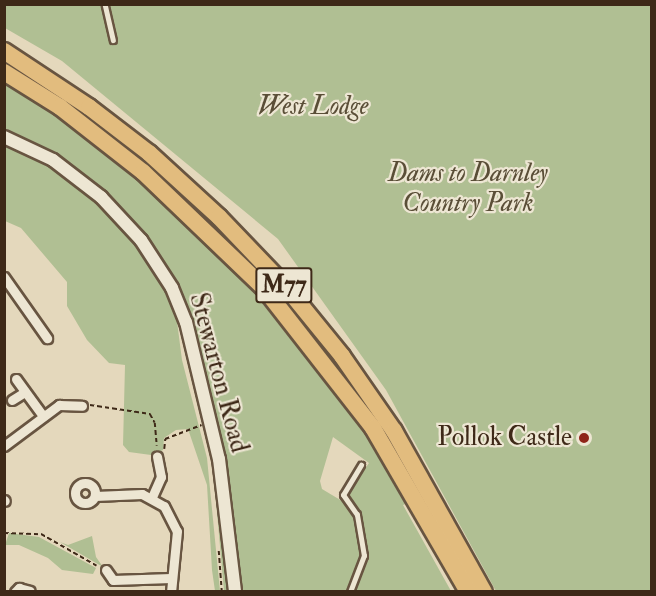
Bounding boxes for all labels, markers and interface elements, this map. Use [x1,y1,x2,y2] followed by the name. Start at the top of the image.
[258,91,368,123] park label: West Lodge
[388,158,548,219] park label: Dams to Darnley Country Park
[254,264,314,306] road number: M77
[182,290,254,456] street label: Stewarton Road
[437,422,572,454] place label: Pollok Castle
[577,431,591,445] marker: Pollok Castle

